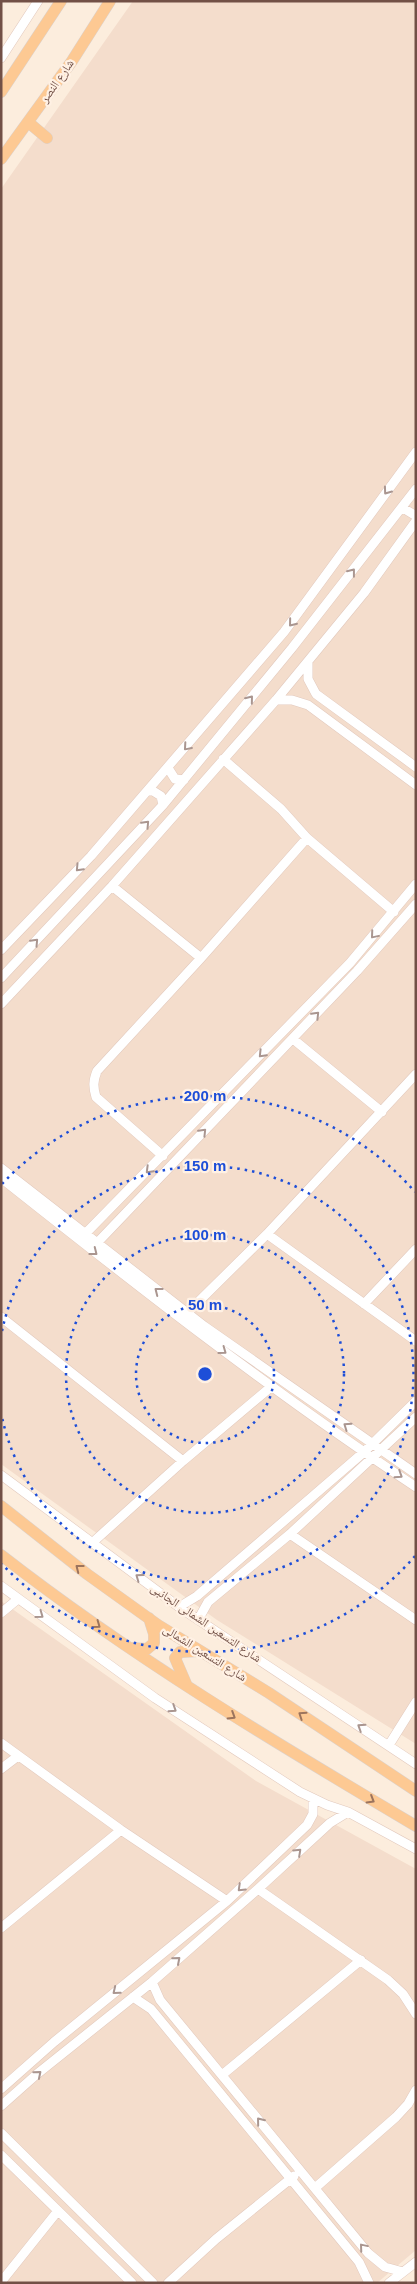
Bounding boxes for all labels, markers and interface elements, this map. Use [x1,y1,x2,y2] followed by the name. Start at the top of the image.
[37,57,78,107] street label: شارع النصر
[384,485,393,495] one-way arrow
[346,569,355,578] one-way arrow
[289,617,297,626] one-way arrow
[245,696,254,705] one-way arrow
[183,741,192,750] one-way arrow
[140,820,149,829] one-way arrow
[76,863,85,872] one-way arrow
[370,930,379,939] one-way arrow
[29,939,38,948] one-way arrow
[310,1012,319,1021] one-way arrow
[259,1048,268,1057] one-way arrow
[184,1087,226,1104] text: 200 m
[197,1129,206,1138] one-way arrow
[184,1157,226,1174] text: 150 m
[146,1164,155,1173] one-way arrow
[184,1226,226,1243] text: 100 m
[89,1246,98,1255] one-way arrow
[155,1288,164,1296] one-way arrow
[188,1296,222,1313] text: 50 m
[217,1345,227,1354] one-way arrow
[196,1365,214,1383] centre of rings
[343,1423,353,1432] one-way arrow
[393,1469,402,1478] one-way arrow
[76,1564,85,1573] one-way arrow
[136,1575,145,1583] one-way arrow
[148,1581,264,1665] street label: شارع التسعين الشمالى الجانبى
[35,1609,44,1618] one-way arrow
[91,1620,100,1628] one-way arrow
[161,1622,249,1684] street label: شارع التسعين الشمالى
[167,1703,177,1712] one-way arrow
[226,1710,236,1719] one-way arrow
[298,1712,307,1722] one-way arrow
[358,1723,367,1733] one-way arrow
[366,1793,375,1803] one-way arrow
[293,1849,302,1858] one-way arrow
[238,1882,247,1891] one-way arrow
[171,1957,180,1966] one-way arrow
[113,1986,122,1994] one-way arrow
[32,2070,41,2079] one-way arrow
[256,2118,265,2127] one-way arrow
[360,2243,369,2252] one-way arrow

